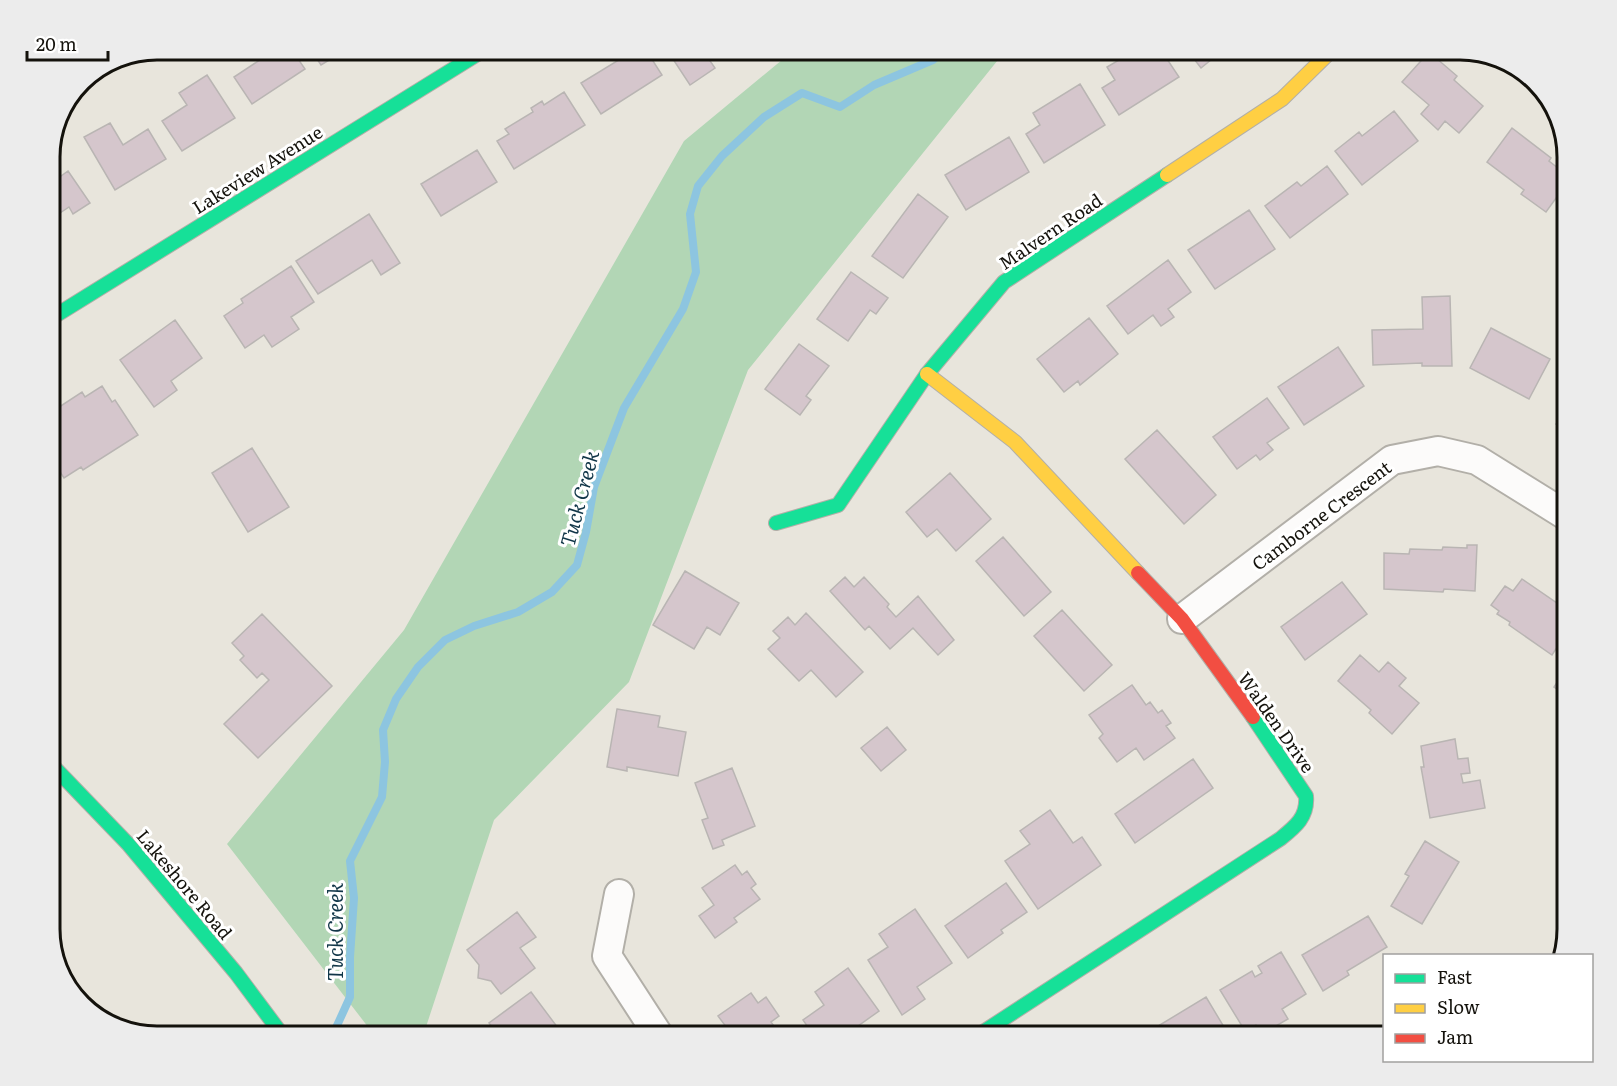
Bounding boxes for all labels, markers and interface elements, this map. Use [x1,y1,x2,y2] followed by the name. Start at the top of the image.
[27,24,108,62] scale bar
[36,30,77,57] text: 20 m
[187,118,327,220] street label: Lakeview Avenue
[993,186,1107,276] street label: Malvern Road
[551,447,605,549] water label: Tuck Creek
[1246,453,1397,576] street label: Camborne Crescent
[1232,666,1322,778] street label: Walden Drive
[131,823,239,945] street label: Lakeshore Road
[319,883,349,981] water label: Tuck Creek
[1383,954,1593,1062] legend
[1437,963,1473,990] text: Fast
[1437,993,1480,1020] text: Slow
[1437,1023,1473,1050] text: Jam

